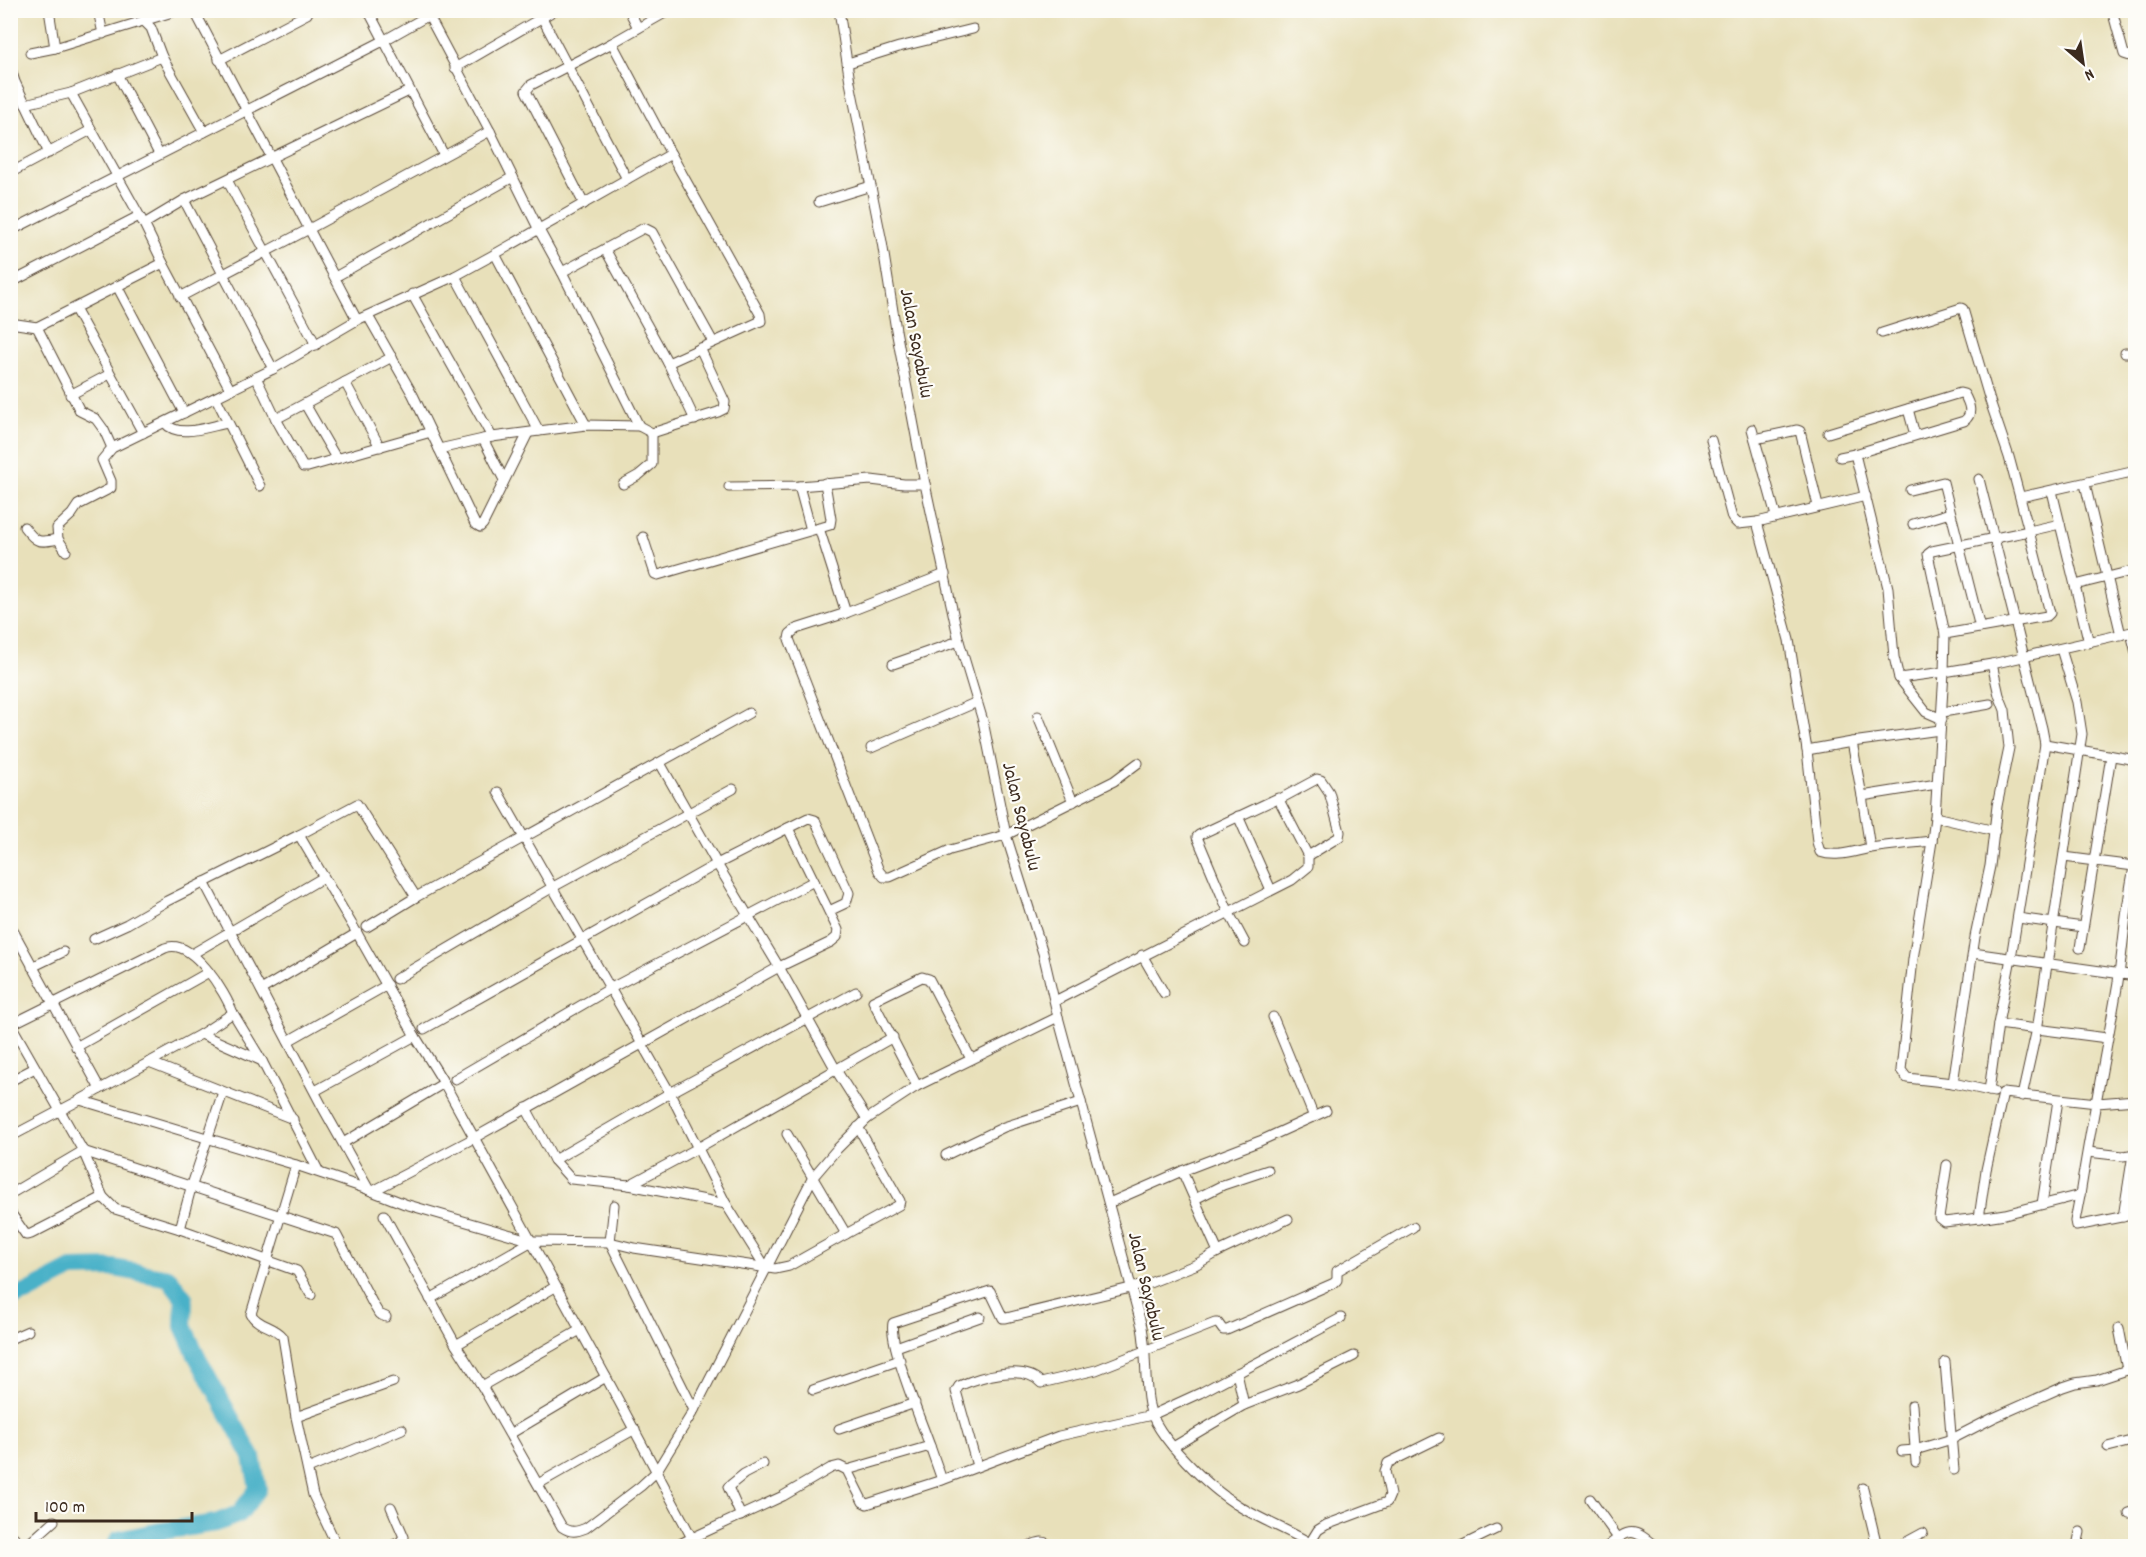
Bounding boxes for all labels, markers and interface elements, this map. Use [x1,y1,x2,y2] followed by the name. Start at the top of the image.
[2053,33,2113,93] north arrow
[2080,62,2098,86] text: N
[891,286,939,401] street label: Jalan Sayabulu
[993,760,1047,874] street label: Jalan Sayabulu
[1119,1229,1171,1344] street label: Jalan Sayabulu
[36,1485,192,1523] scale bar
[45,1496,85,1521] text: 100 m

